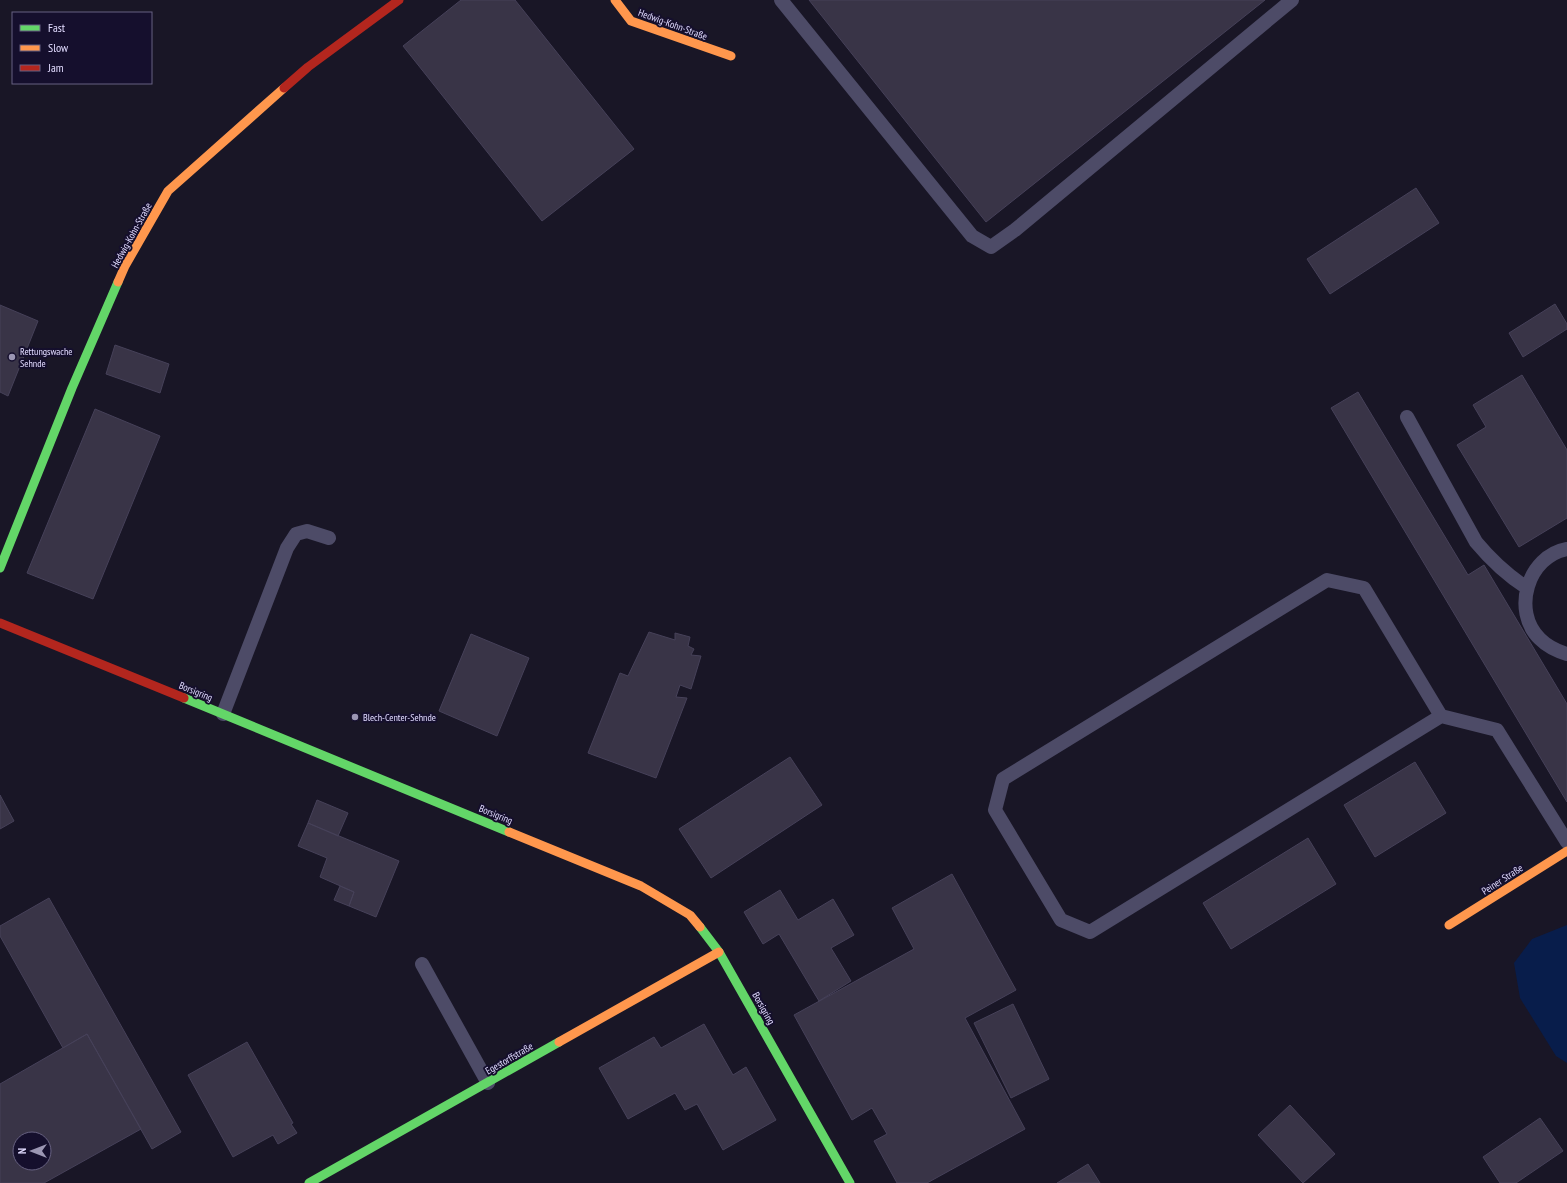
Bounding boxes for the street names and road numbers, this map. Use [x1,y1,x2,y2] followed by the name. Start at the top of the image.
[637,6,709,43] street label: Hedwig-Kohn-Straße
[108,200,155,270] street label: Hedwig-Kohn-Straße
[177,679,215,704] street label: Borsigring
[477,802,515,827] street label: Borsigring
[1479,861,1525,898] street label: Peiner Straße
[749,990,778,1027] street label: Borsigring
[483,1040,535,1077] street label: Egestorffstraße

